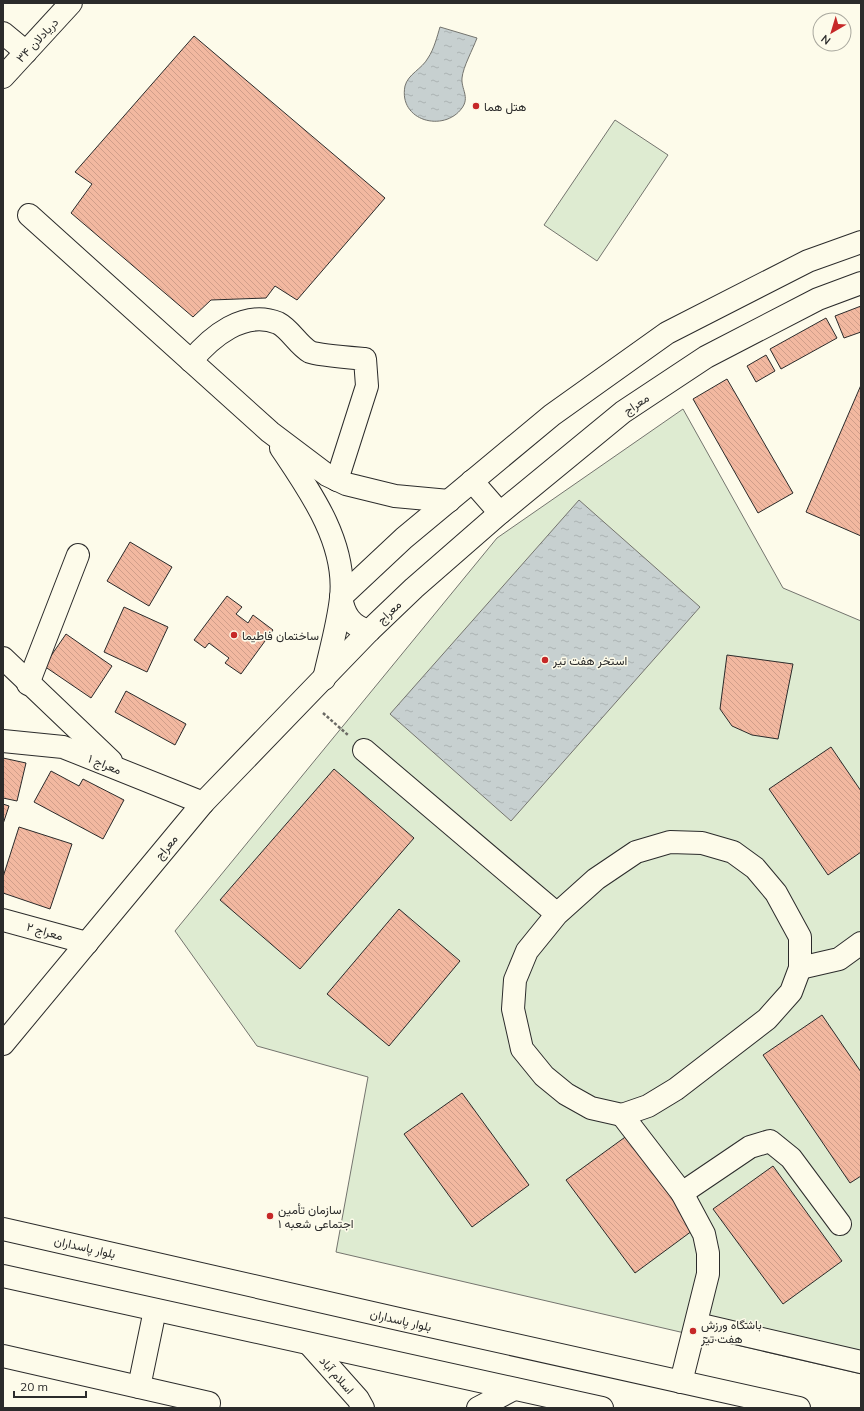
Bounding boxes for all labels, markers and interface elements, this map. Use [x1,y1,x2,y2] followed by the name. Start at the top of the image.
[812,12,852,52] north arrow
[13,14,62,66] street label: دریادلان ۳۴
[818,32,833,48] text: N
[484,99,526,115] place label: هتل هما
[471,101,481,111] marker: هتل هما
[620,390,653,420] street label: معراج
[374,597,406,629] street label: معراج
[242,628,319,643] place label: ساختمان فاطیما
[229,630,239,640] marker: ساختمان فاطیما
[552,653,627,669] place label: استخر هفت تیر
[540,655,550,665] marker: استخر هفت تیر
[85,751,124,779] street label: معراج ۱
[151,831,182,864] street label: معراج
[24,919,65,945] street label: معراج ۲
[278,1202,354,1232] place label: سازمان تأمین اجتماعی شعبه ۱
[265,1211,275,1221] marker: سازمان تأمین اجتماعی شعبه ۱
[53,1233,117,1262] street label: بلوار پاسداران
[369,1306,433,1335] street label: بلوار پاسداران
[700,1317,762,1347] place label: باشگاه ورزش هفت تیر
[688,1326,698,1336] marker: باشگاه ورزش هفت تیر
[316,1353,357,1398] street label: اسلام آباد
[14,1373,86,1399] scale bar
[20,1379,48,1394] text: 20 m

